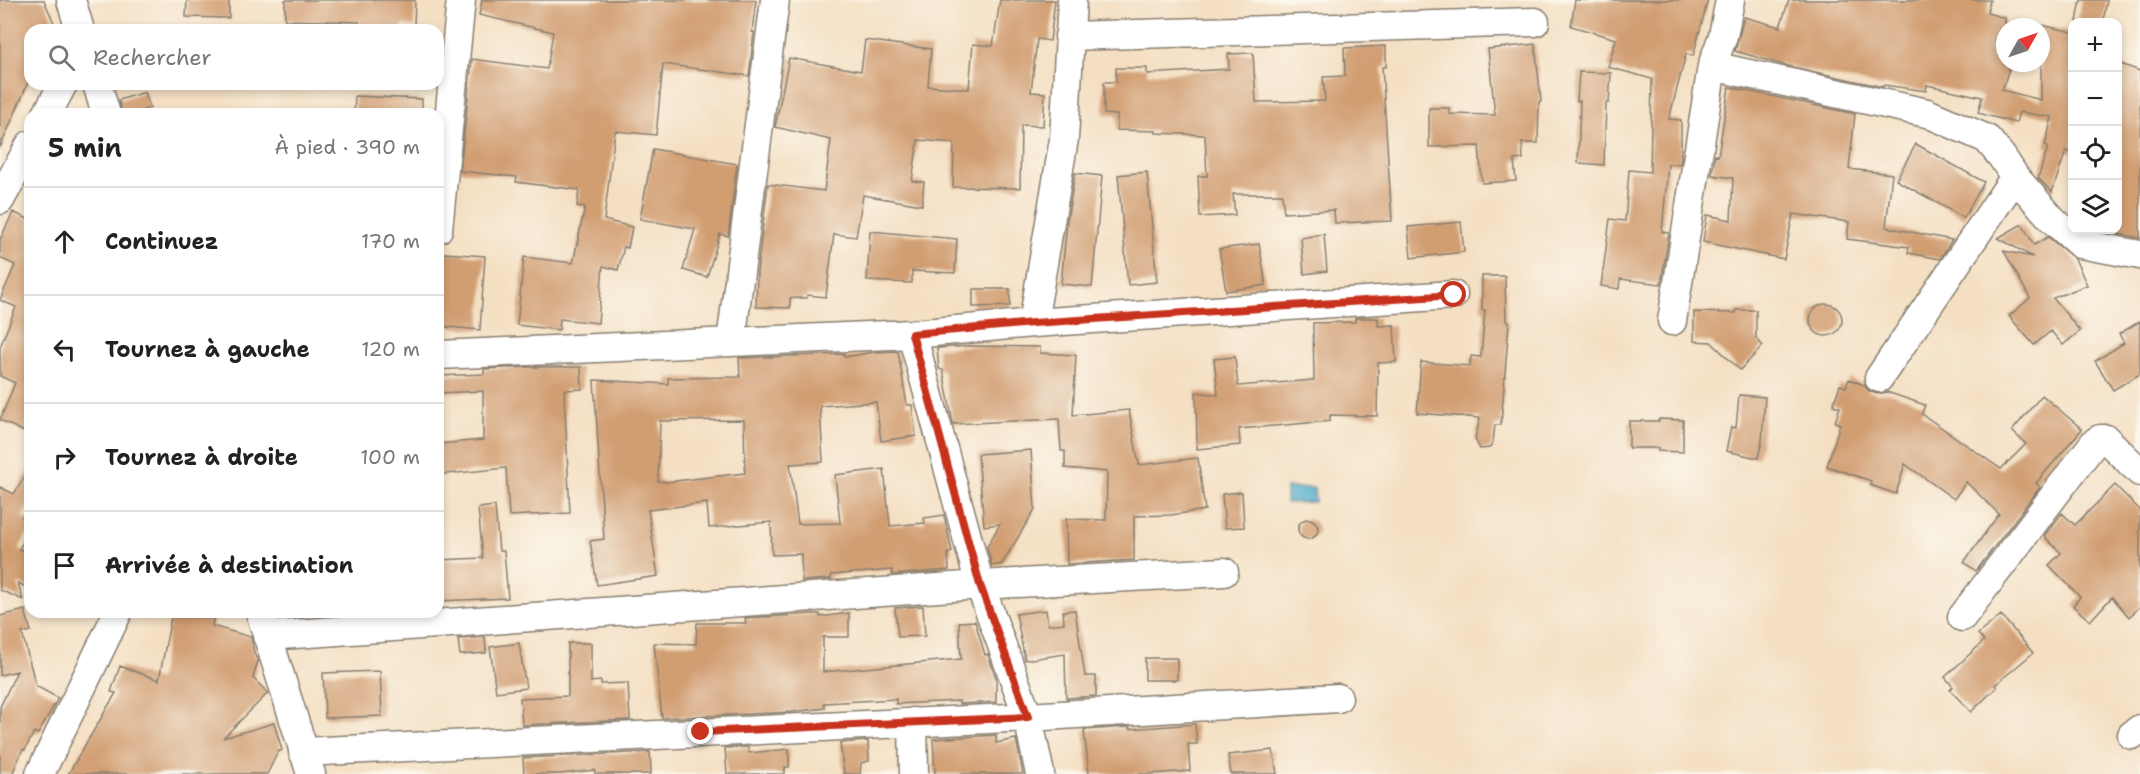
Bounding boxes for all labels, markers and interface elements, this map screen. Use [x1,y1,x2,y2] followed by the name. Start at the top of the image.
[1996,18,2050,72] north arrow
[2068,18,2122,234] map controls
[2068,18,2122,72] button: +
[24,24,444,90] search box
[45,41,78,74] icon: search
[93,43,212,72] text: Rechercher
[2068,72,2122,126] button: −
[2068,126,2122,180] button: locate
[48,130,122,165] text: 5 min
[275,134,420,160] text: À pied · 390 m
[2068,180,2122,234] button: layers
[48,225,81,258] icon: ahead
[105,227,218,256] text: Continuez
[361,228,420,254] text: 170 m
[1440,281,1466,307] route start
[48,333,81,366] icon: left
[105,335,310,364] text: Tournez à gauche
[361,336,420,362] text: 120 m
[48,441,81,474] icon: right
[105,443,298,472] text: Tournez à droite
[360,444,420,470] text: 100 m
[48,549,81,582] icon: arrive
[105,551,353,580] text: Arrivée à destination
[687,718,713,744] route end

